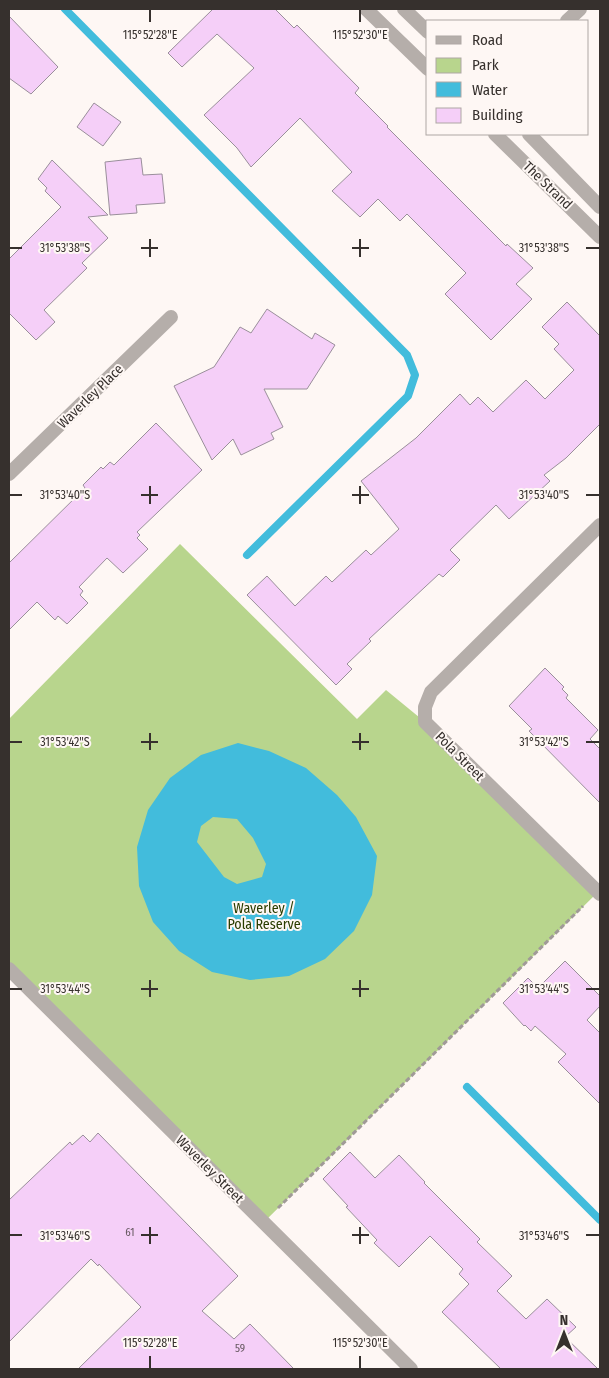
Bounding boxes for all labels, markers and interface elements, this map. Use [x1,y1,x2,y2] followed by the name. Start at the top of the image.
[426,20,589,135] legend
[123,28,178,42] text: 115°52'28"E
[332,28,388,42] text: 115°52'30"E
[472,31,503,49] text: Road
[472,56,499,74] text: Park
[472,81,508,99] text: Water
[472,106,523,124] text: Building
[520,158,576,213] street label: The Strand
[40,241,90,255] text: 31°53'38"S
[519,241,569,255] text: 31°53'38"S
[54,361,127,432] street label: Waverley Place
[40,488,90,502] text: 31°53'40"S
[519,488,569,502] text: 31°53'40"S
[432,728,488,785] street label: Pola Street
[40,735,90,749] text: 31°53'42"S
[519,735,569,749] text: 31°53'42"S
[227,900,301,933] park label: Waverley / Pola Reserve
[40,982,90,996] text: 31°53'44"S
[519,982,569,996] text: 31°53'44"S
[172,1132,247,1207] street label: Waverley Street
[125,1226,135,1239] house number: 61
[40,1229,90,1243] text: 31°53'46"S
[519,1229,569,1243] text: 31°53'46"S
[539,1308,589,1358] north arrow
[560,1312,568,1329] text: N
[123,1336,178,1350] text: 115°52'28"E
[332,1336,388,1350] text: 115°52'30"E
[235,1342,245,1355] house number: 59

